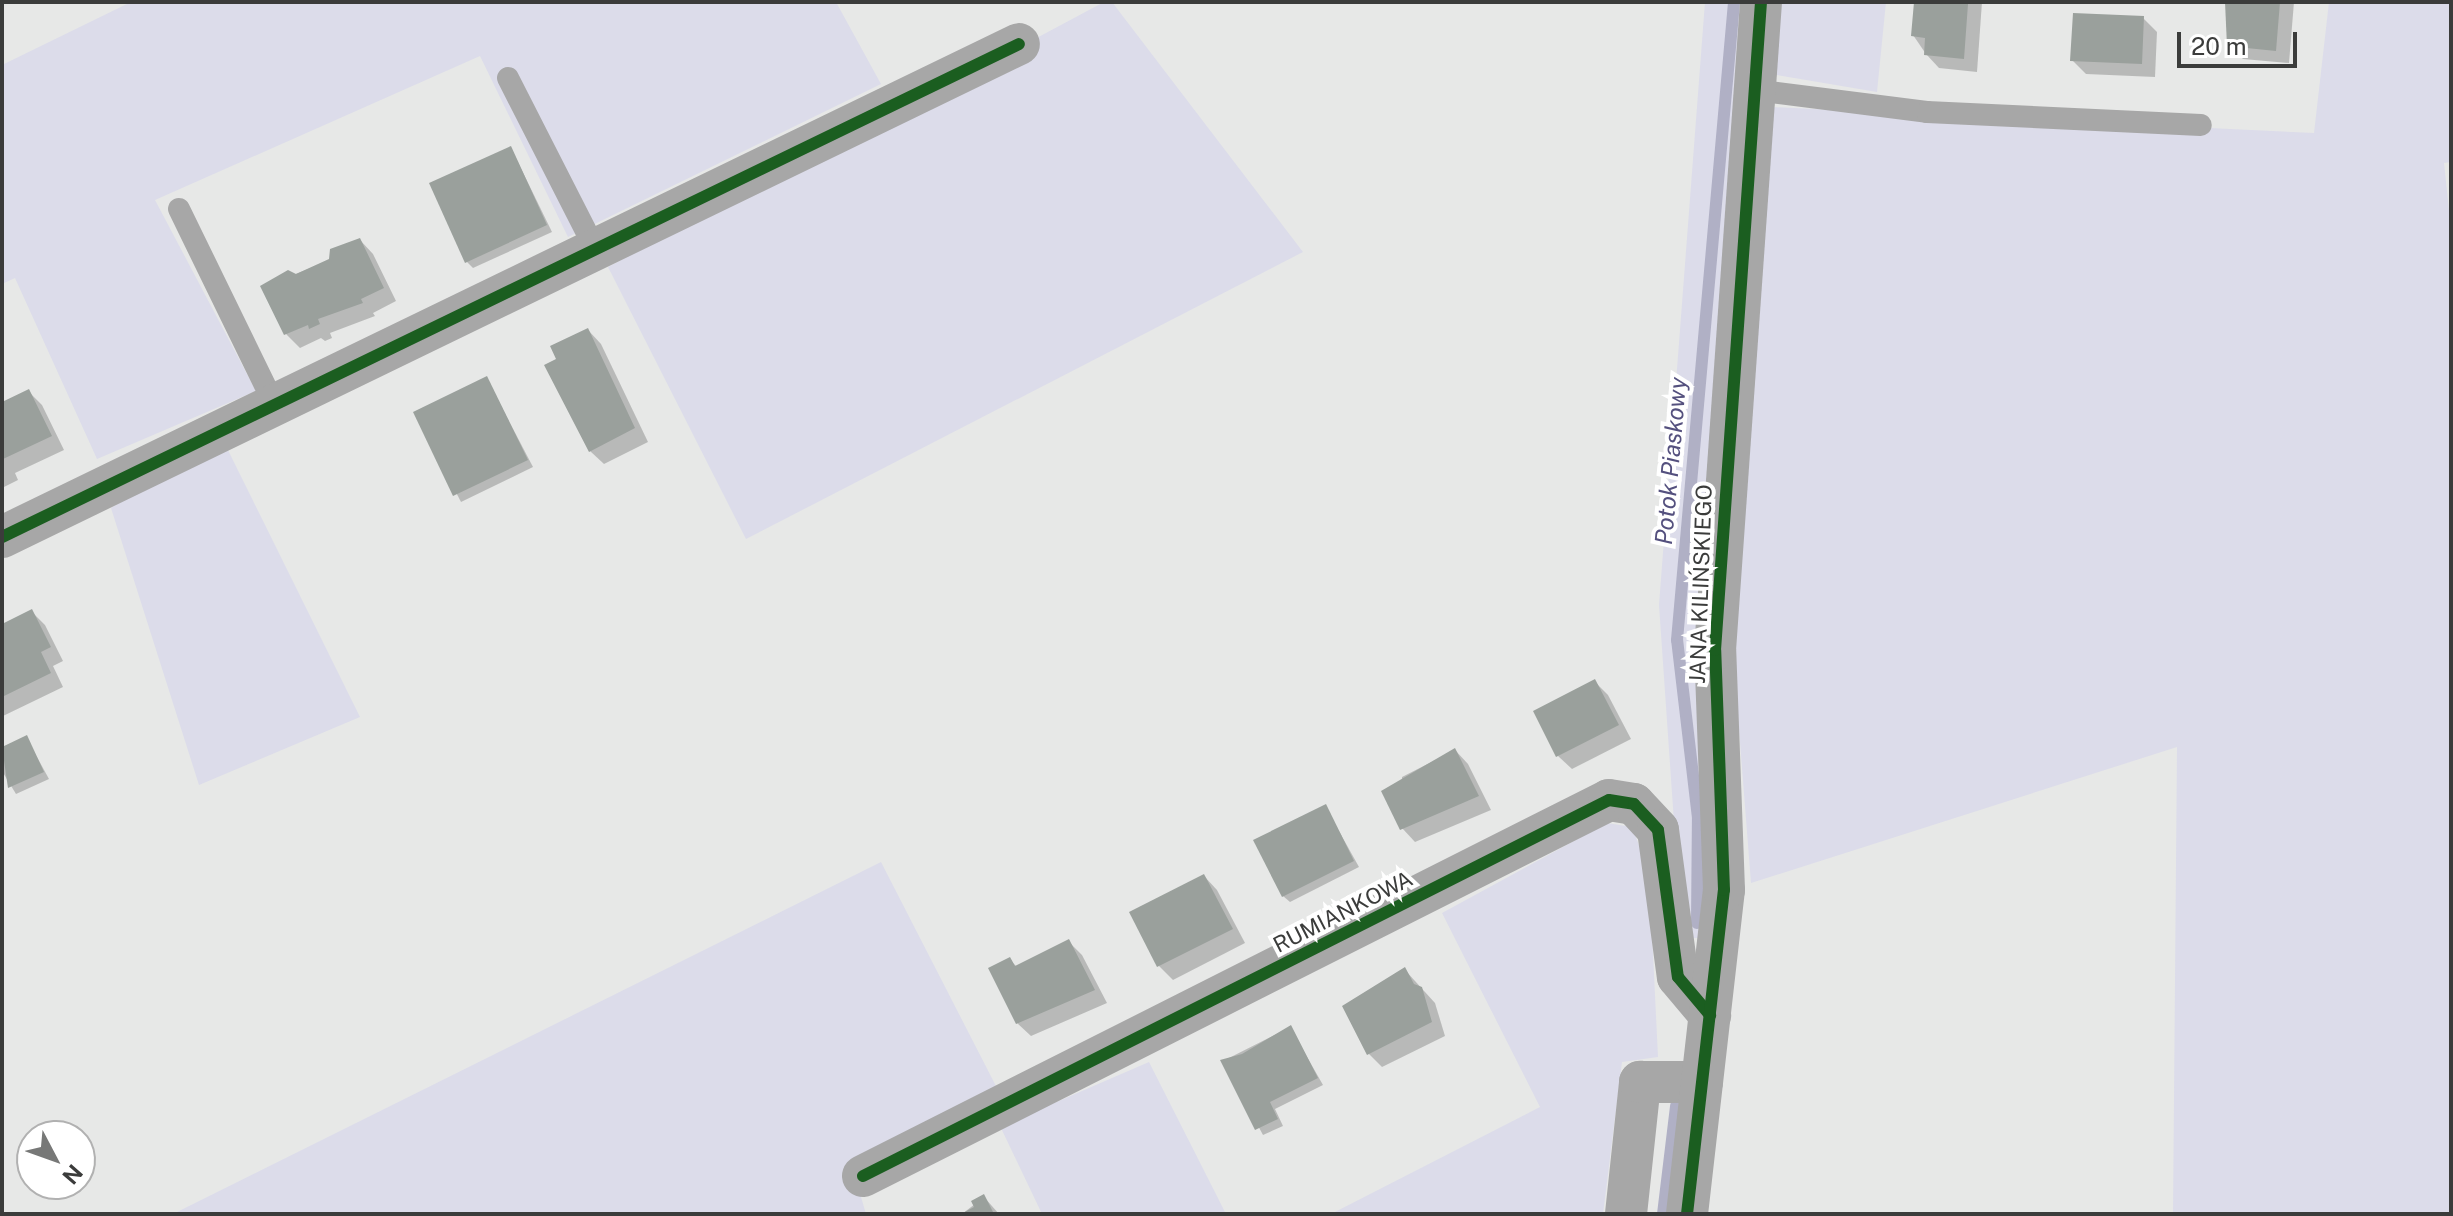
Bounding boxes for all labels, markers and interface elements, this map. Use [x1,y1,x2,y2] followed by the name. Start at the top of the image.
[2181,16,2301,66] scale bar
[2191,32,2247,60] text: 20 m
[1649,376,1693,546] water label: Potok Piaskowy
[1684,484,1718,684] street label: JANA KILIŃSKIEGO
[1269,866,1417,958] street label: RUMIANKOWA
[16,1120,96,1200] north arrow
[57,1159,88,1189] text: N

